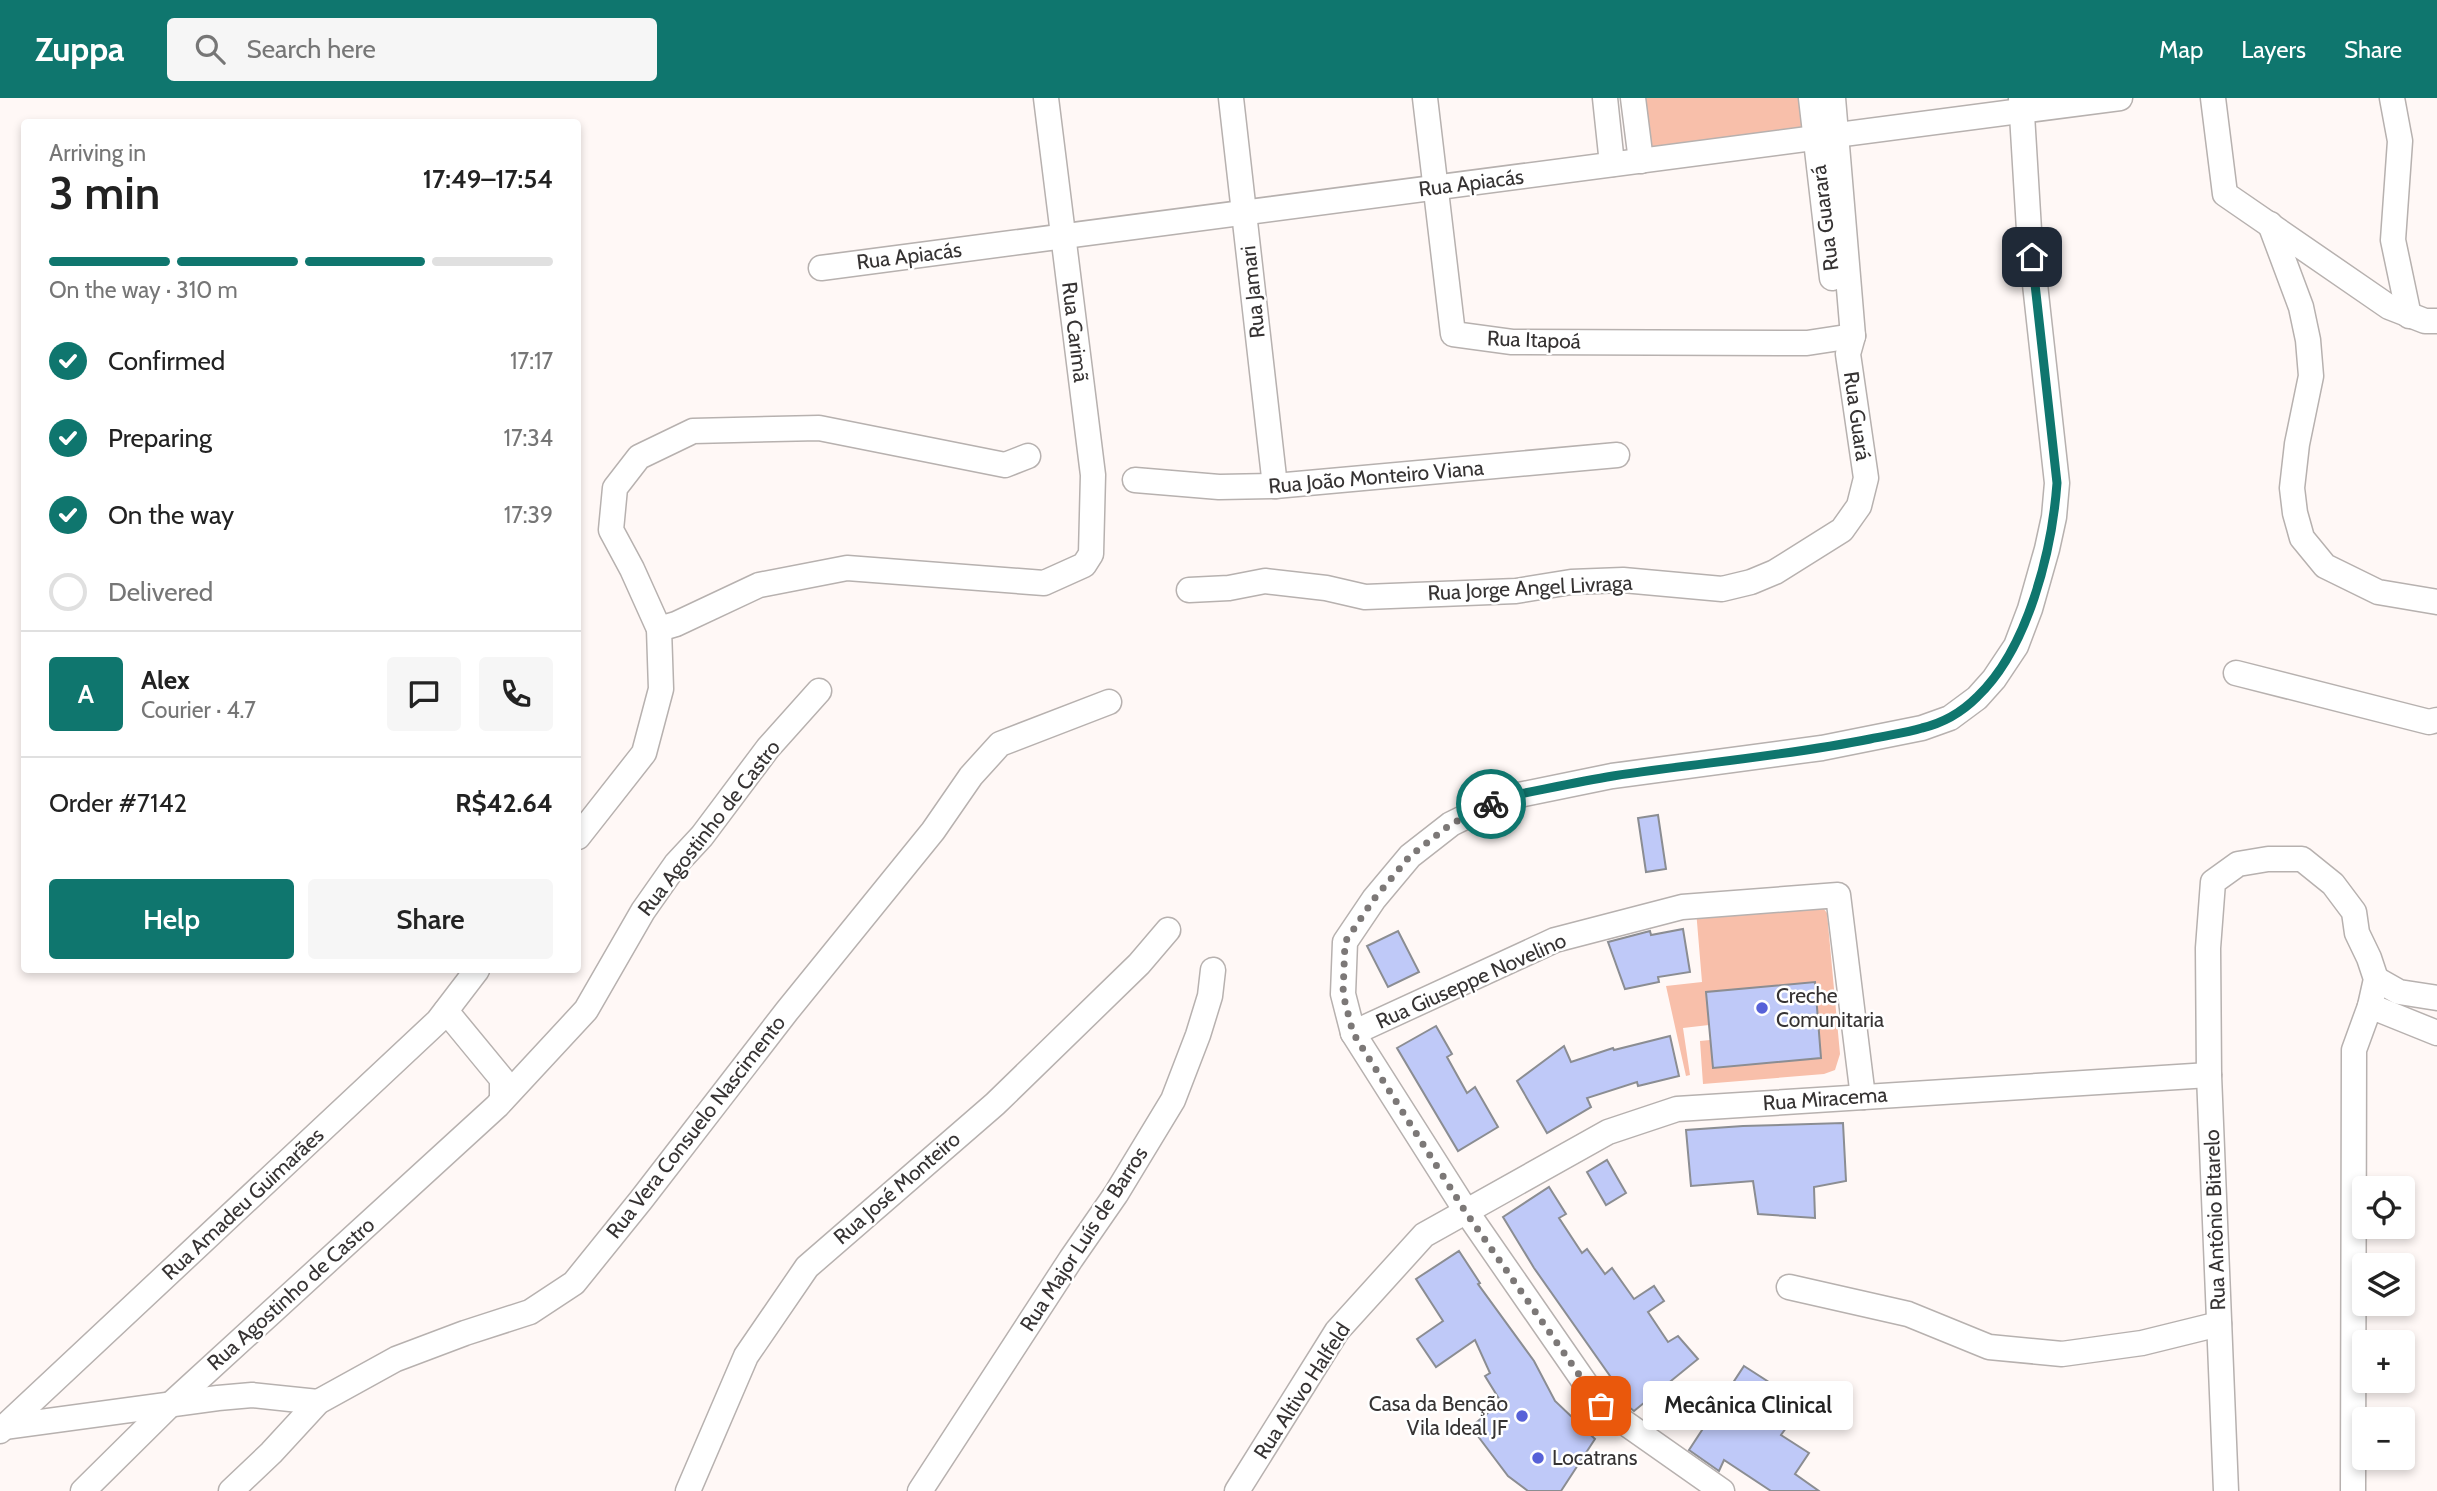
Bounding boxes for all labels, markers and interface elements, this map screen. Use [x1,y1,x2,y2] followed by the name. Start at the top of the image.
[167,18,657,81] search box
[35,29,125,69] text: Zuppa
[191,30,229,68] icon: search
[247,33,376,65] text: Search here
[2159,35,2203,64] text: Map
[2241,35,2306,64] text: Layers
[2344,35,2402,64] text: Share
[49,139,146,167] text: Arriving in
[423,163,553,195] text: 17:49–17:54
[1417,164,1525,201] street label: Rua Apiacás
[1806,164,1843,272] street label: Rua Guarará
[49,165,160,221] text: 3 min
[2002,227,2062,287] pin
[855,237,963,274] street label: Rua Apiacás
[2013,238,2051,276] icon: home
[1235,244,1270,340] street label: Rua Jamari
[49,276,238,304] text: On the way · 310 m
[1057,280,1094,384] street label: Rua Carimã
[1487,325,1581,354] street label: Rua Itapoá
[49,342,87,380] icon: check
[108,345,225,377] text: Confirmed
[510,347,553,375] text: 17:17
[1839,370,1876,462] street label: Rua Guará
[49,419,87,457] icon: check
[108,422,212,454] text: Preparing
[503,424,553,452] text: 17:34
[1267,455,1485,498] street label: Rua João Monteiro Viana
[49,496,87,534] icon: check
[108,499,234,531] text: On the way
[504,501,553,529] text: 17:39
[1427,570,1633,605] street label: Rua Jorge Angel Livraga
[108,576,213,608] text: Delivered
[387,657,461,731] button: chat
[479,657,553,731] button: phone
[141,664,190,696] text: Alex
[78,678,94,710] text: A
[141,696,256,724] text: Courier · 4.7
[632,735,785,921] street label: Rua Agostinho de Castro
[1456,769,1526,839] courier
[1472,785,1510,823] icon: bike
[49,787,187,819] text: Order #7142
[455,787,553,819] text: R$42.64
[49,879,294,959] button: Help
[308,879,553,959] button: Share
[1372,927,1570,1034] street label: Rua Giuseppe Novelino
[1776,983,1884,1032] place label: Creche Comunitaria
[1754,1000,1770,1016] marker: Creche Comunitaria
[601,1010,790,1243] street label: Rua Vera Consuelo Nascimento
[1762,1082,1888,1115] street label: Rua Miracema
[157,1122,329,1285] street label: Rua Amadeu Guimarães
[828,1126,965,1249] street label: Rua José Monteiro
[2199,1129,2230,1311] street label: Rua Antônio Bitarelo
[1015,1142,1154,1336] street label: Rua Major Luís de Barros
[2352,1176,2415,1470] map controls
[2352,1176,2415,1239] button: locate
[202,1212,379,1375] street label: Rua Agostinho de Castro
[2352,1253,2415,1316] button: layers
[1248,1318,1355,1464] street label: Rua Altivo Halfeld
[2352,1330,2415,1393] button: +
[1571,1376,1631,1436] pin
[1643,1382,1853,1430] callout: Mecânica Clinical
[1582,1387,1620,1425] icon: bag
[1369,1391,1508,1440] place label: Casa da Benção Vila Ideal JF
[1664,1391,1832,1419] text: Mecânica Clinical
[2352,1407,2415,1470] button: −
[1514,1408,1530,1424] marker: Casa da Benção Vila Ideal JF
[1552,1445,1638,1470] place label: Locatrans
[1530,1450,1546,1466] marker: Locatrans

